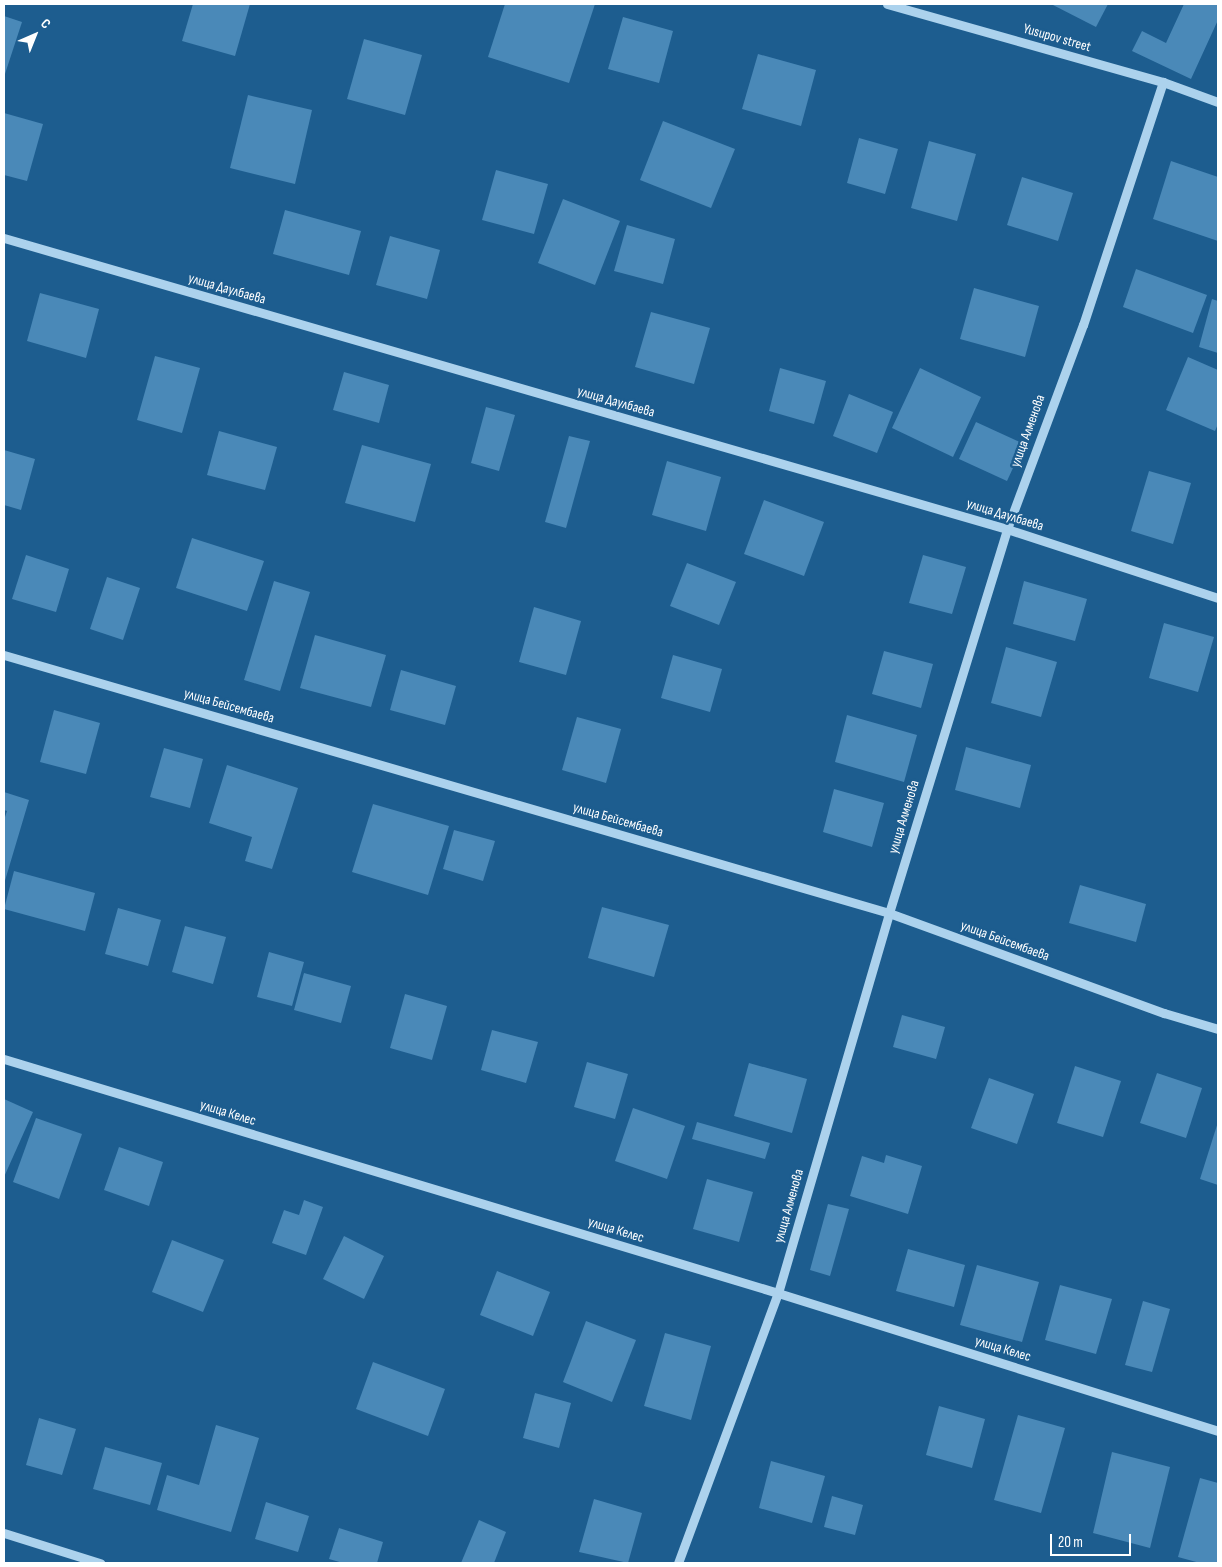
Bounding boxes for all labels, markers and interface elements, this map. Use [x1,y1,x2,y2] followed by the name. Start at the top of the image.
[10,10,60,60] north arrow
[37,15,54,32] text: С
[1021,20,1093,56] street label: Yusupov street
[186,270,268,308] street label: улица Даулбаева
[575,383,657,421] street label: улица Даулбаева
[1007,392,1049,470] street label: улица Алменова
[964,495,1046,535] street label: улица Даулбаева
[182,685,276,727] street label: улица Бейсембаева
[885,778,923,856] street label: улица Алменова
[571,799,665,841] street label: улица Бейсембаева
[958,917,1052,965] street label: улица Бейсембаева
[198,1097,258,1129] street label: улица Келес
[770,1167,808,1245] street label: улица Алменова
[586,1214,646,1246] street label: улица Келес
[973,1333,1033,1365] street label: улица Келес
[1052,1524,1133,1556] scale bar
[1058,1533,1083,1552] text: 20 m

